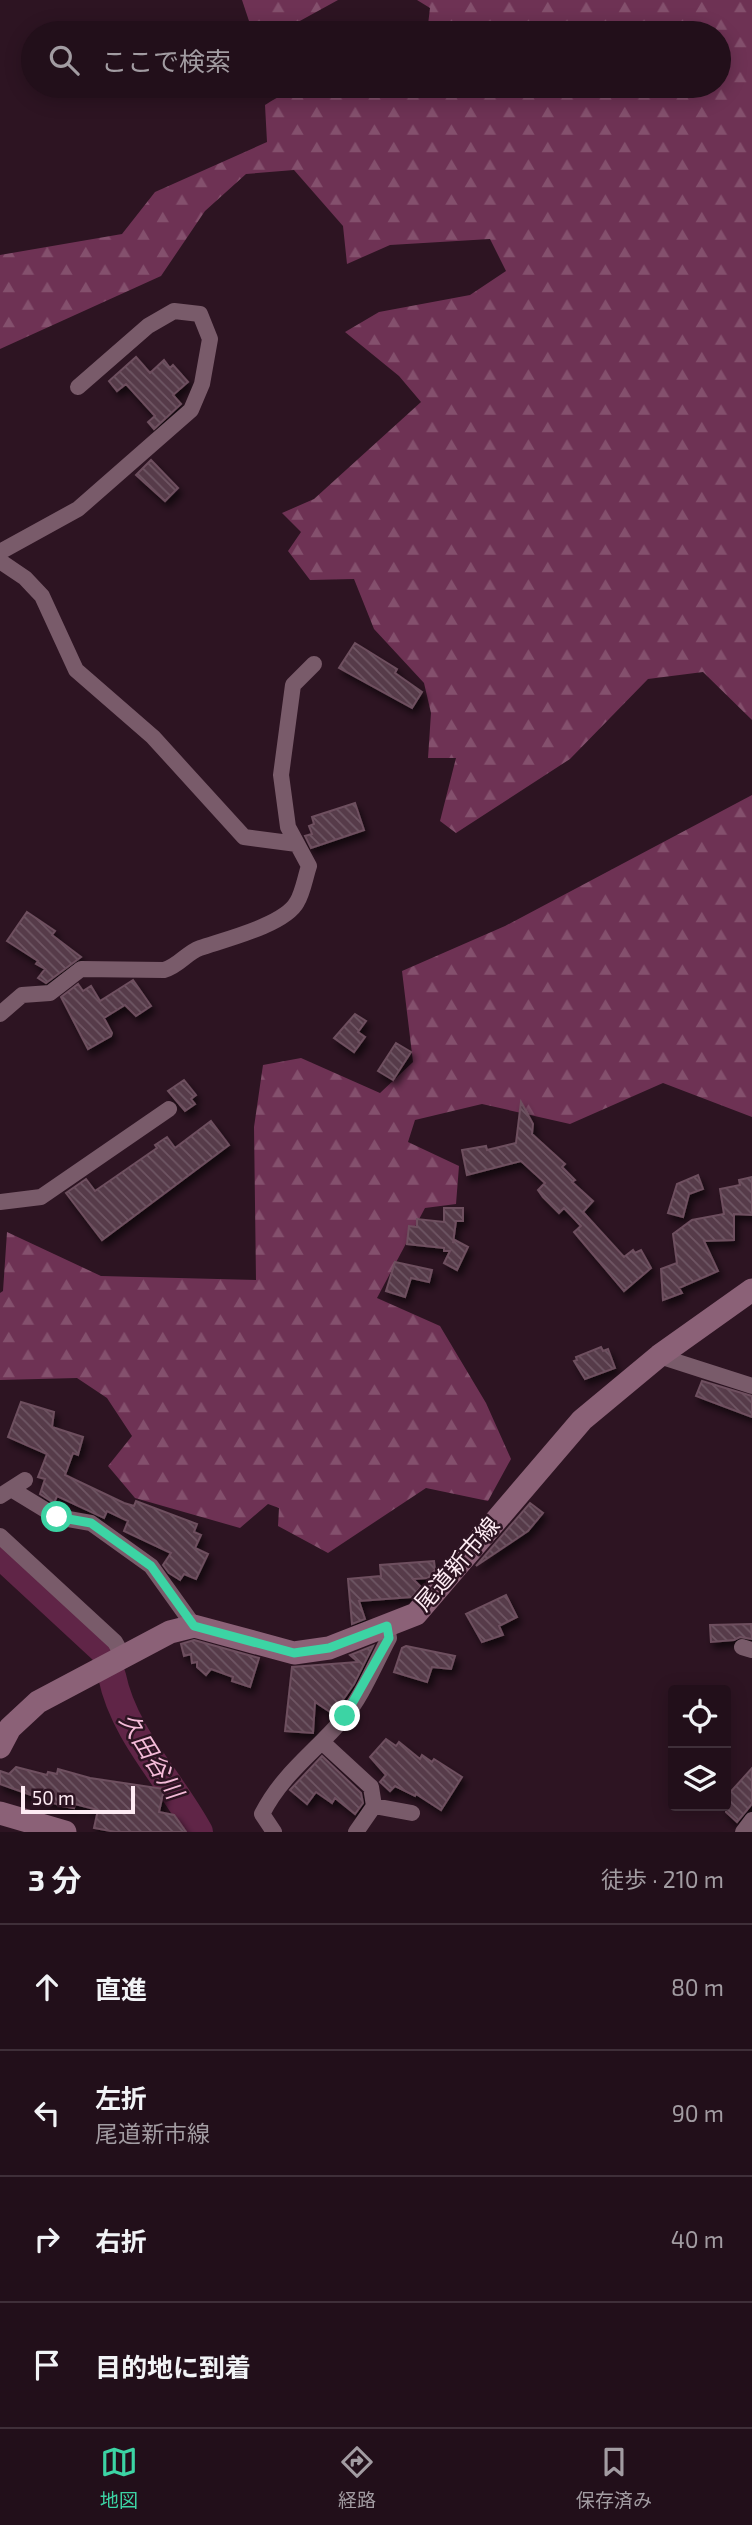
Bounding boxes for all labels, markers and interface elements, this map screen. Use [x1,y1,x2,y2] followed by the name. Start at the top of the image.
[21,21,731,98] search box
[45,41,83,79] icon: search
[101,45,231,76] text: ここで検索
[41,1501,72,1532] route start
[408,1511,505,1616] street label: 尾道新市線
[668,1685,731,1811] map controls
[668,1685,731,1748] button: locate
[329,1700,360,1731] route end
[115,1707,192,1806] water label: 久田谷川
[668,1748,731,1811] button: layers
[21,1783,135,1815] scale bar
[32,1786,75,1809] text: 50 m
[28,1861,82,1897] text: 3 分
[601,1865,724,1893] text: 徒歩 · 210 m
[28,1968,66,2006] icon: ahead
[95,1973,147,2004] text: 直進
[671,1973,724,2001] text: 80 m
[95,2082,147,2113] text: 左折
[28,2094,66,2132] icon: left
[672,2099,724,2127] text: 90 m
[95,2119,210,2147] text: 尾道新市線
[28,2220,66,2258] icon: right
[95,2225,147,2256] text: 右折
[671,2225,724,2253] text: 40 m
[28,2346,66,2384] icon: arrive
[95,2351,251,2382] text: 目的地に到着
[100,2443,138,2512] tab: 地図
[338,2443,376,2512] tab: 経路
[576,2443,652,2512] tab: 保存済み

